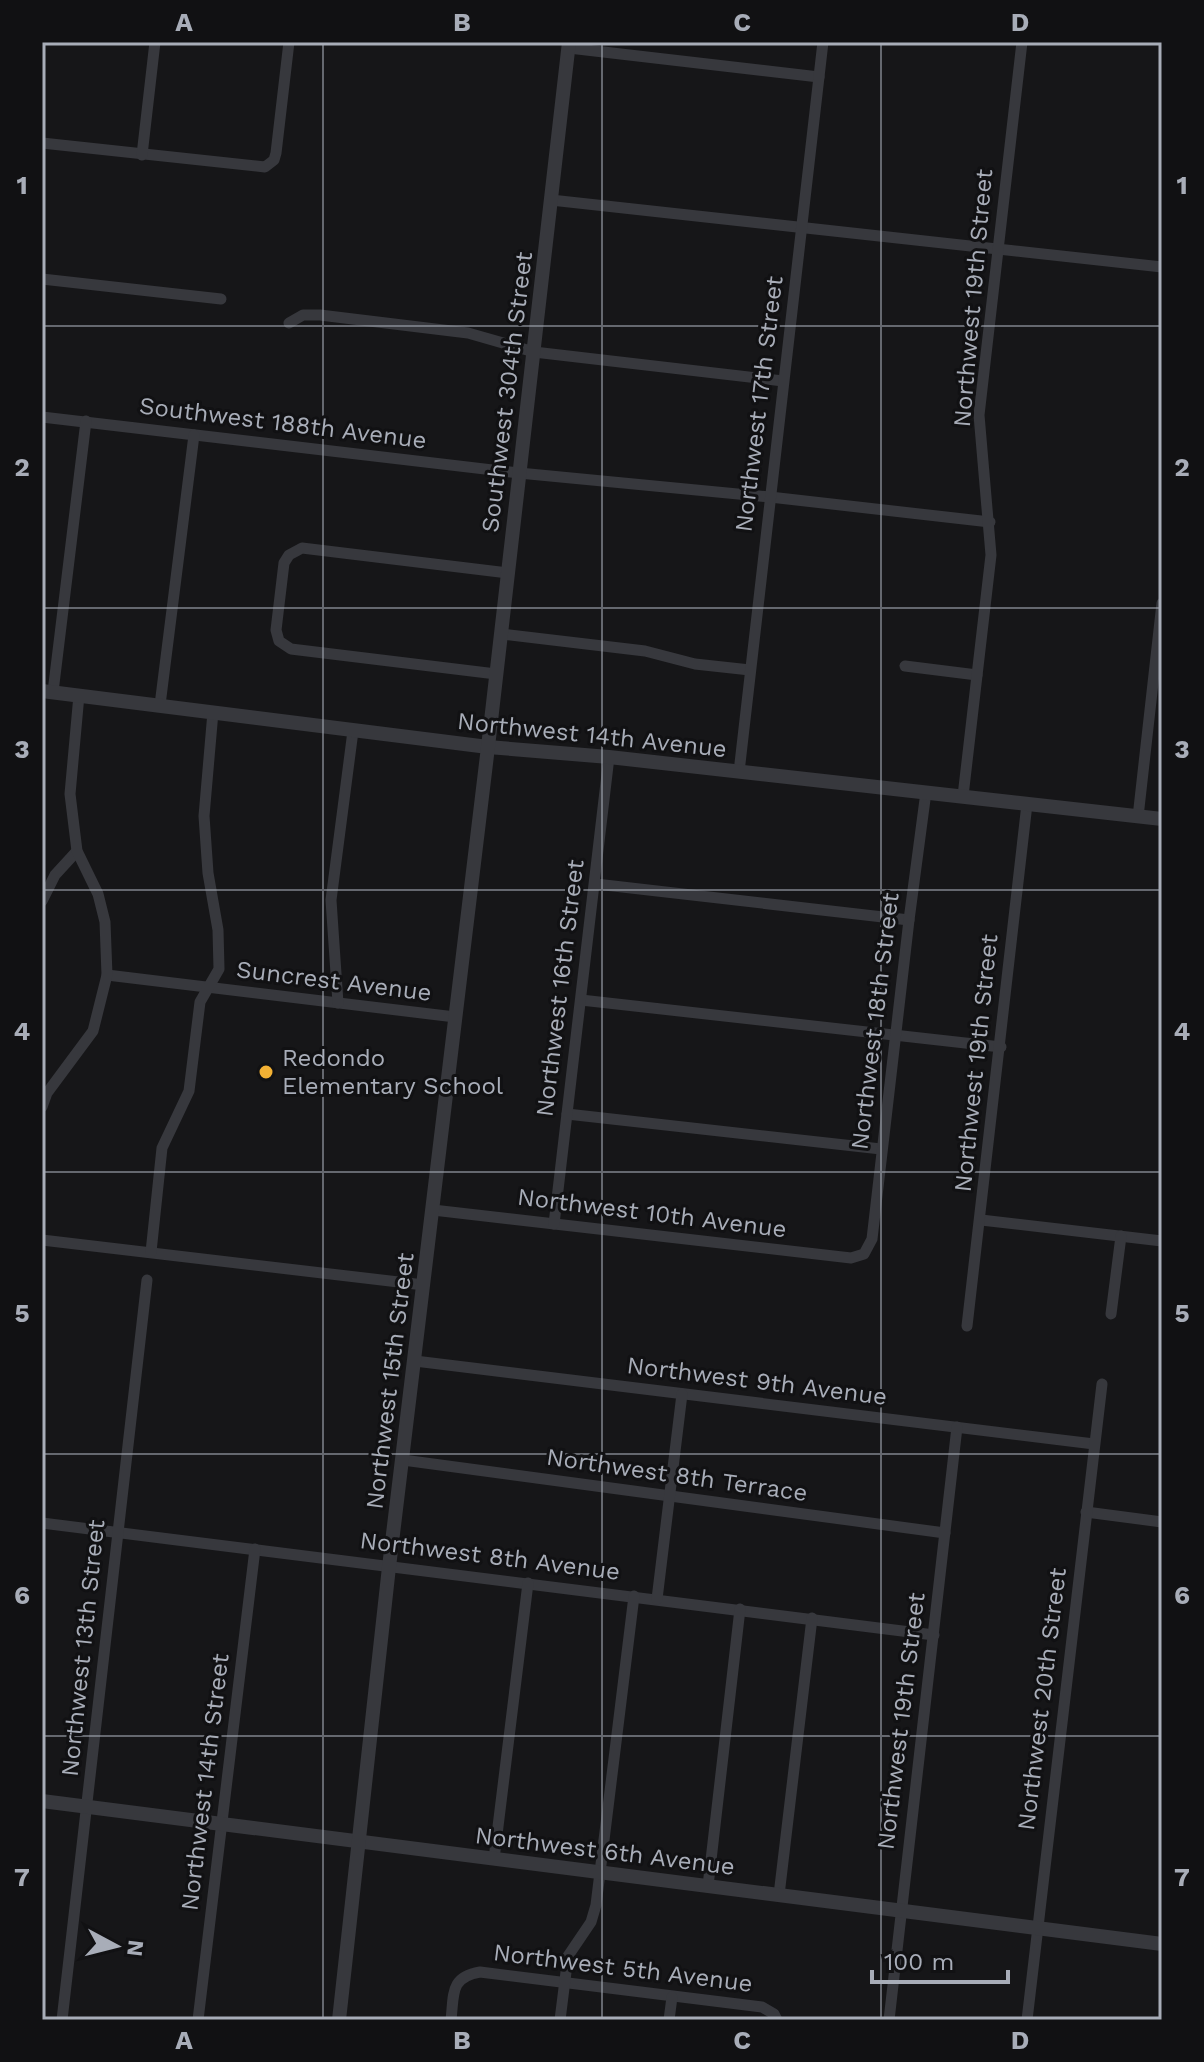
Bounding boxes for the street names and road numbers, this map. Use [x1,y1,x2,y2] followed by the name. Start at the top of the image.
[948,168,998,428] street label: Northwest 19th Street
[476,250,538,534] street label: Southwest 304th Street
[729,274,789,534] street label: Northwest 17th Street
[138,391,428,455] street label: Southwest 188th Avenue
[456,707,728,763] street label: Northwest 14th Avenue
[530,858,590,1118] street label: Northwest 16th Street
[845,891,905,1151] street label: Northwest 18th Street
[949,933,1003,1193] street label: Northwest 19th Street
[235,955,433,1007] street label: Suncrest Avenue
[516,1183,788,1243] street label: Northwest 10th Avenue
[360,1251,420,1511] street label: Northwest 15th Street
[625,1351,889,1411] street label: Northwest 9th Avenue
[545,1443,809,1507] street label: Northwest 8th Terrace
[56,1518,110,1778] street label: Northwest 13th Street
[358,1526,622,1586] street label: Northwest 8th Avenue
[1012,1566,1072,1832] street label: Northwest 20th Street
[871,1591,931,1851] street label: Northwest 19th Street
[175,1652,235,1912] street label: Northwest 14th Street
[473,1821,737,1881] street label: Northwest 6th Avenue
[492,1938,754,1998] street label: Northwest 5th Avenue

